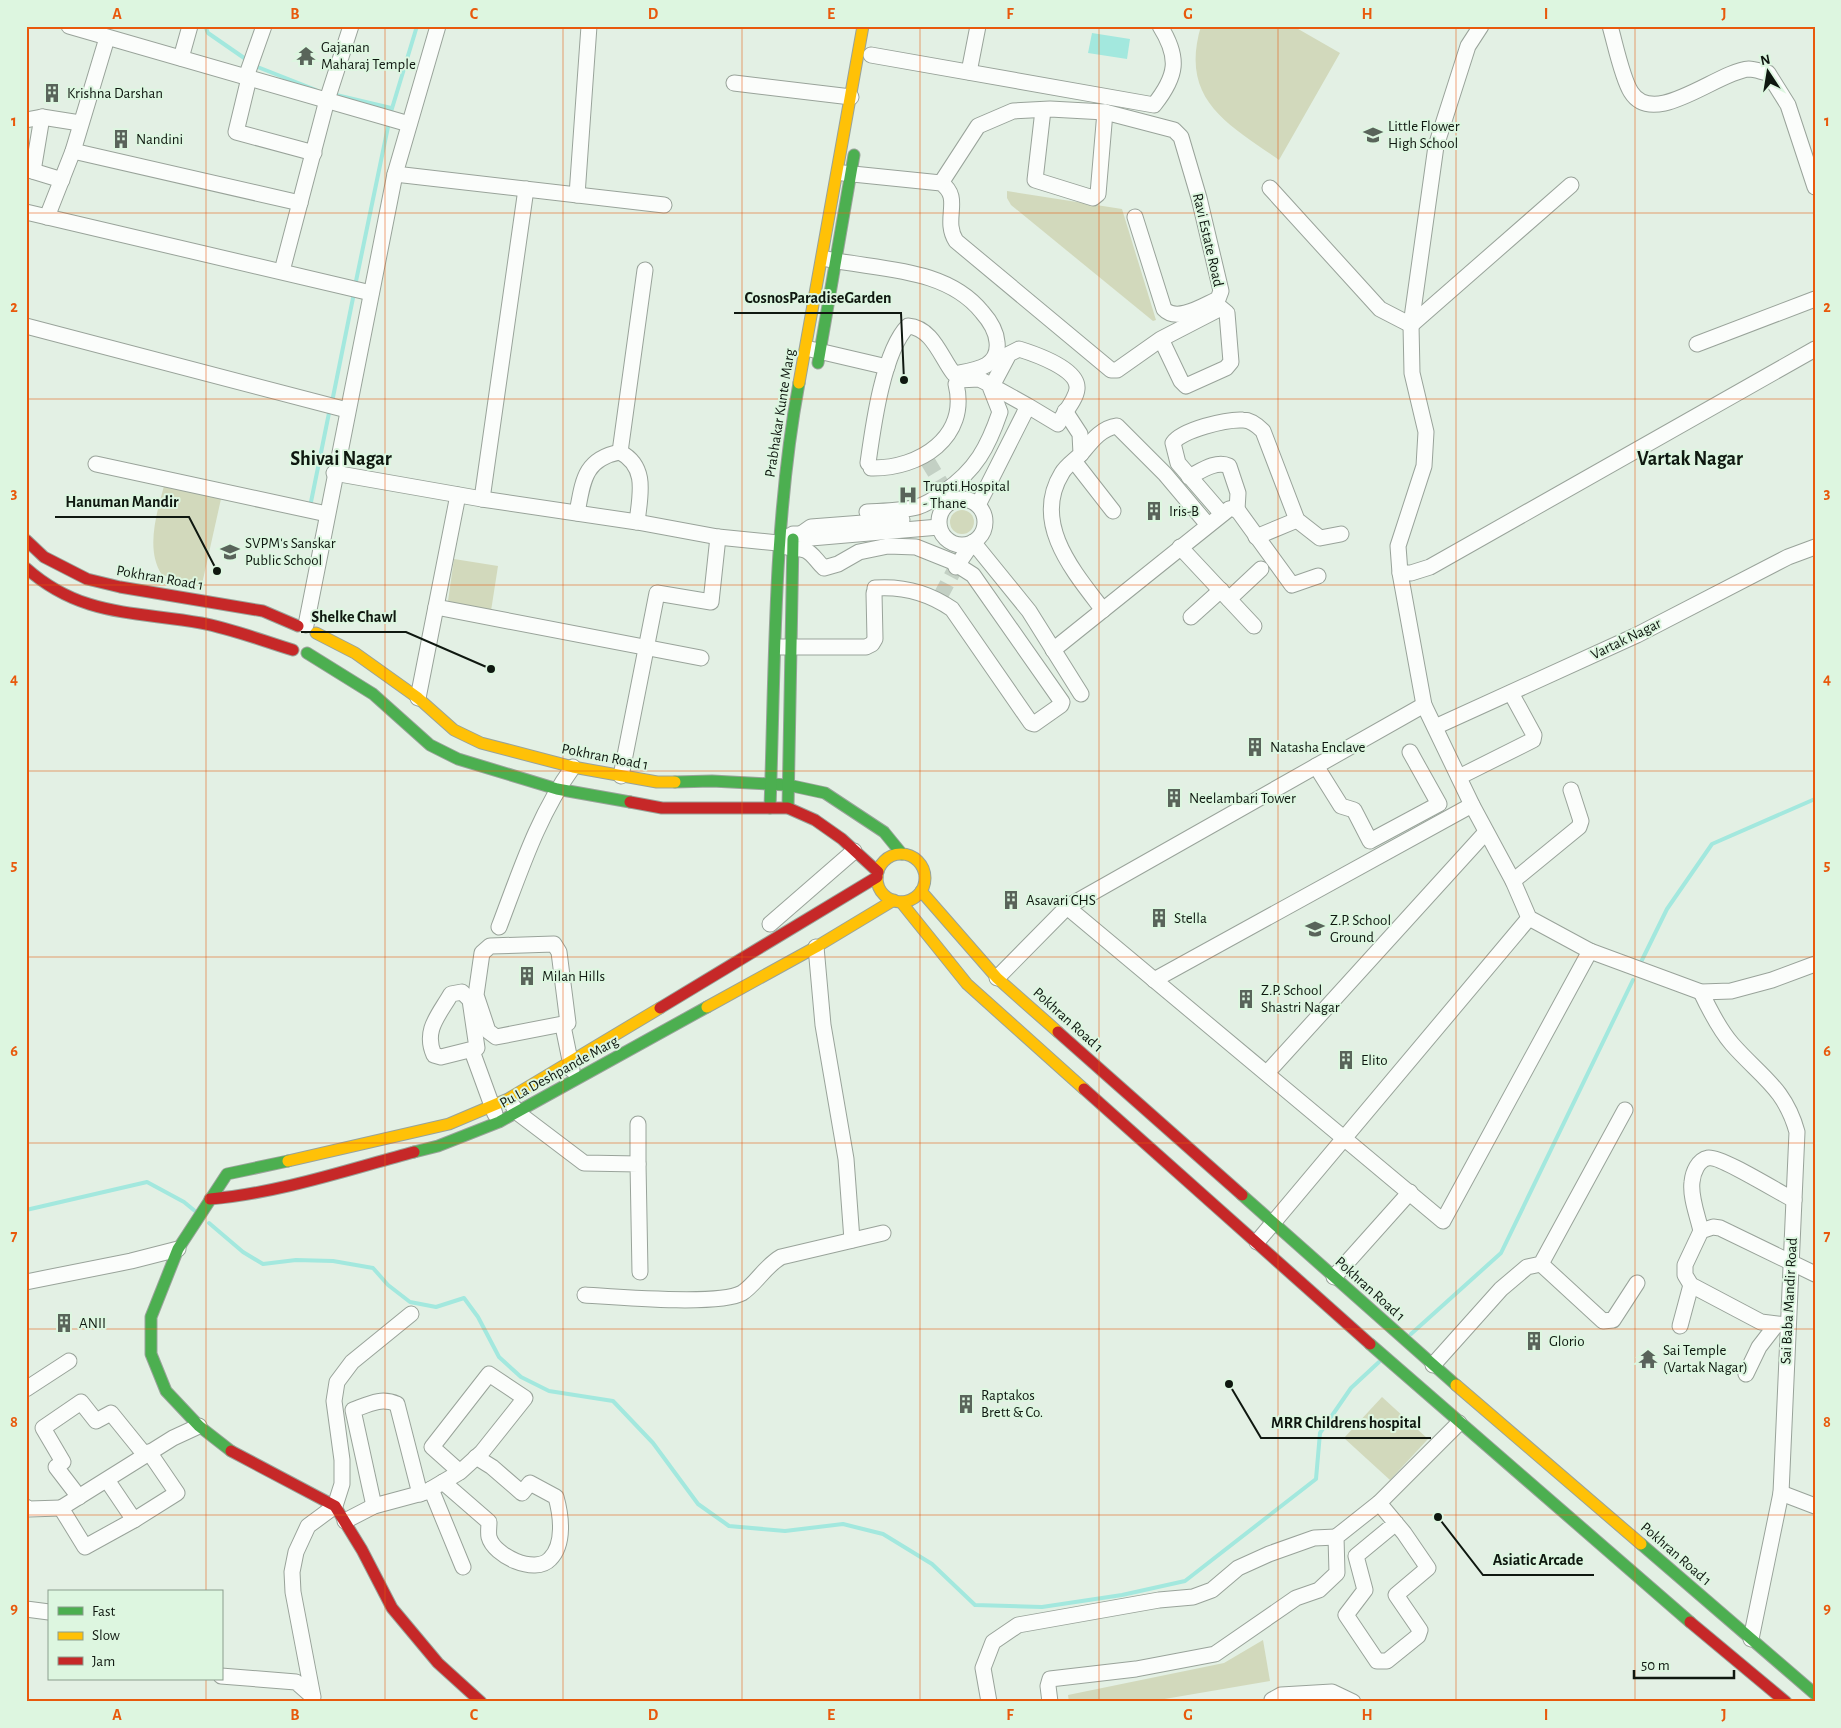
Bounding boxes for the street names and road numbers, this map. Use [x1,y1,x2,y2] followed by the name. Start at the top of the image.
[1190,192,1226,288] street label: Ravi Estate Road
[762,347,798,478] street label: Prabhakar Kunte Marg
[115,563,205,593] street label: Pokhran Road 1
[1589,616,1664,662] street label: Vartak Nagar
[560,741,650,773] street label: Pokhran Road 1
[1030,985,1106,1055] street label: Pokhran Road 1
[497,1033,622,1111] street label: Pu La Deshpande Marg
[1778,1237,1800,1365] street label: Sai Baba Mandir Road
[1332,1254,1408,1324] street label: Pokhran Road 1
[1638,1519,1714,1589] street label: Pokhran Road 1

